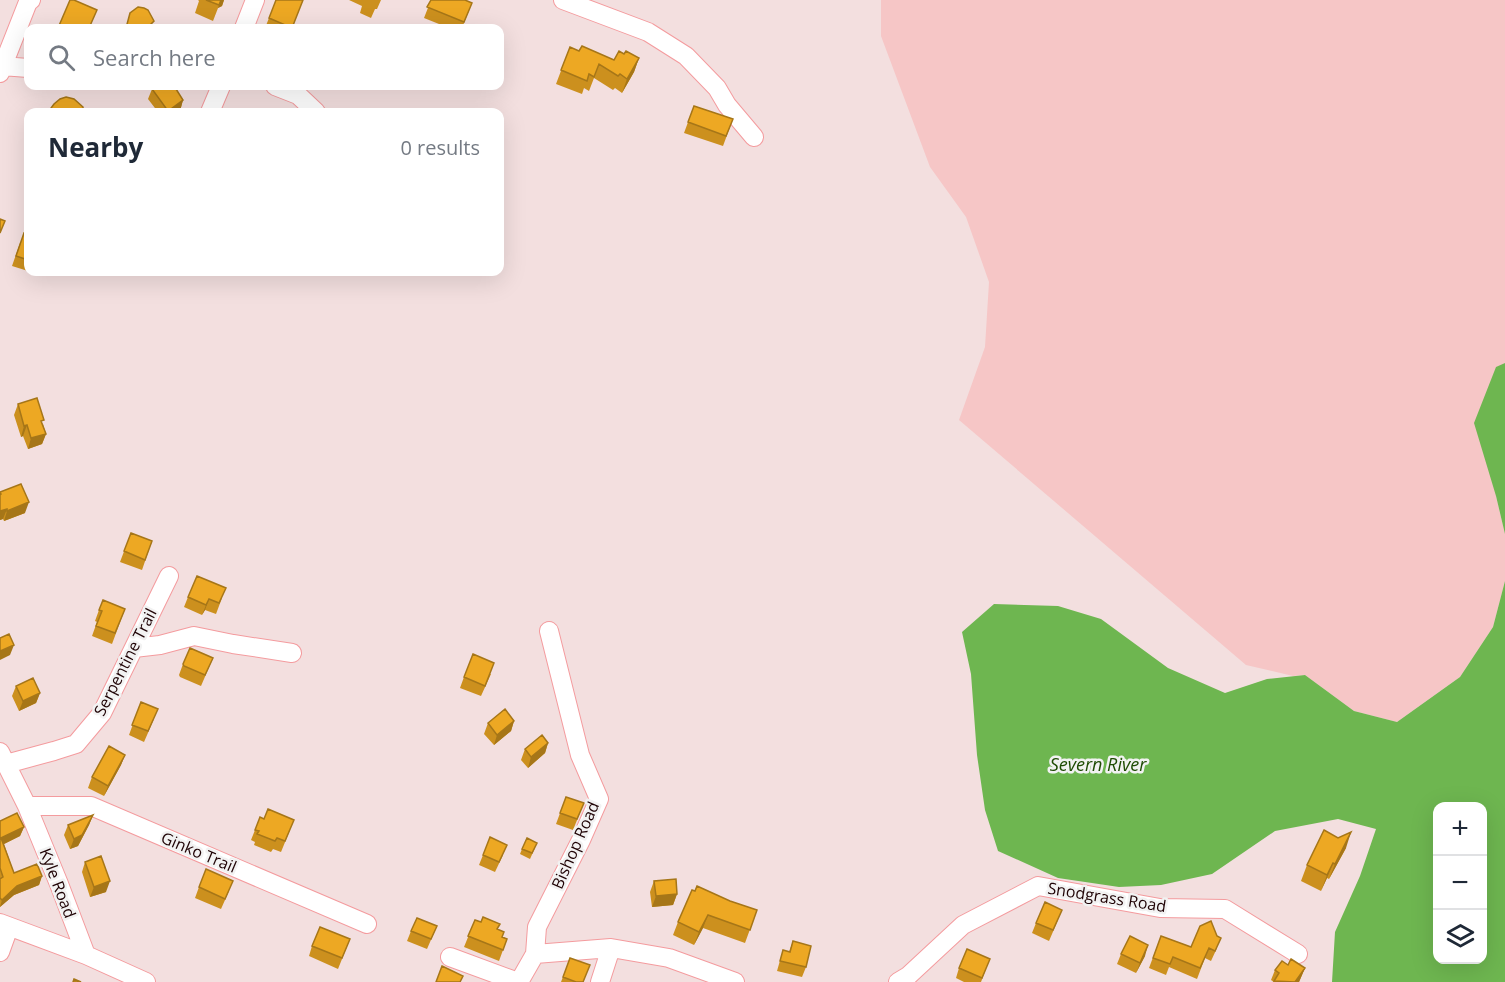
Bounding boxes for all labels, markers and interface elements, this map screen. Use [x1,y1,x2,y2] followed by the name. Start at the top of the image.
[24,24,504,90] search box
[45,41,78,74] icon: search
[93,42,216,72] text: Search here
[48,129,143,165] text: Nearby
[400,134,480,161] text: 0 results
[88,604,162,720] street label: Serpentine Trail
[1050,752,1147,776] water label: Severn River
[546,798,604,892] street label: Bishop Road
[1433,802,1487,964] map controls
[1433,802,1487,856] button: +
[158,826,240,878] street label: Ginko Trail
[35,845,81,921] street label: Kyle Road
[1433,856,1487,910] button: −
[1046,877,1168,917] street label: Snodgrass Road
[1433,910,1487,964] button: layers

